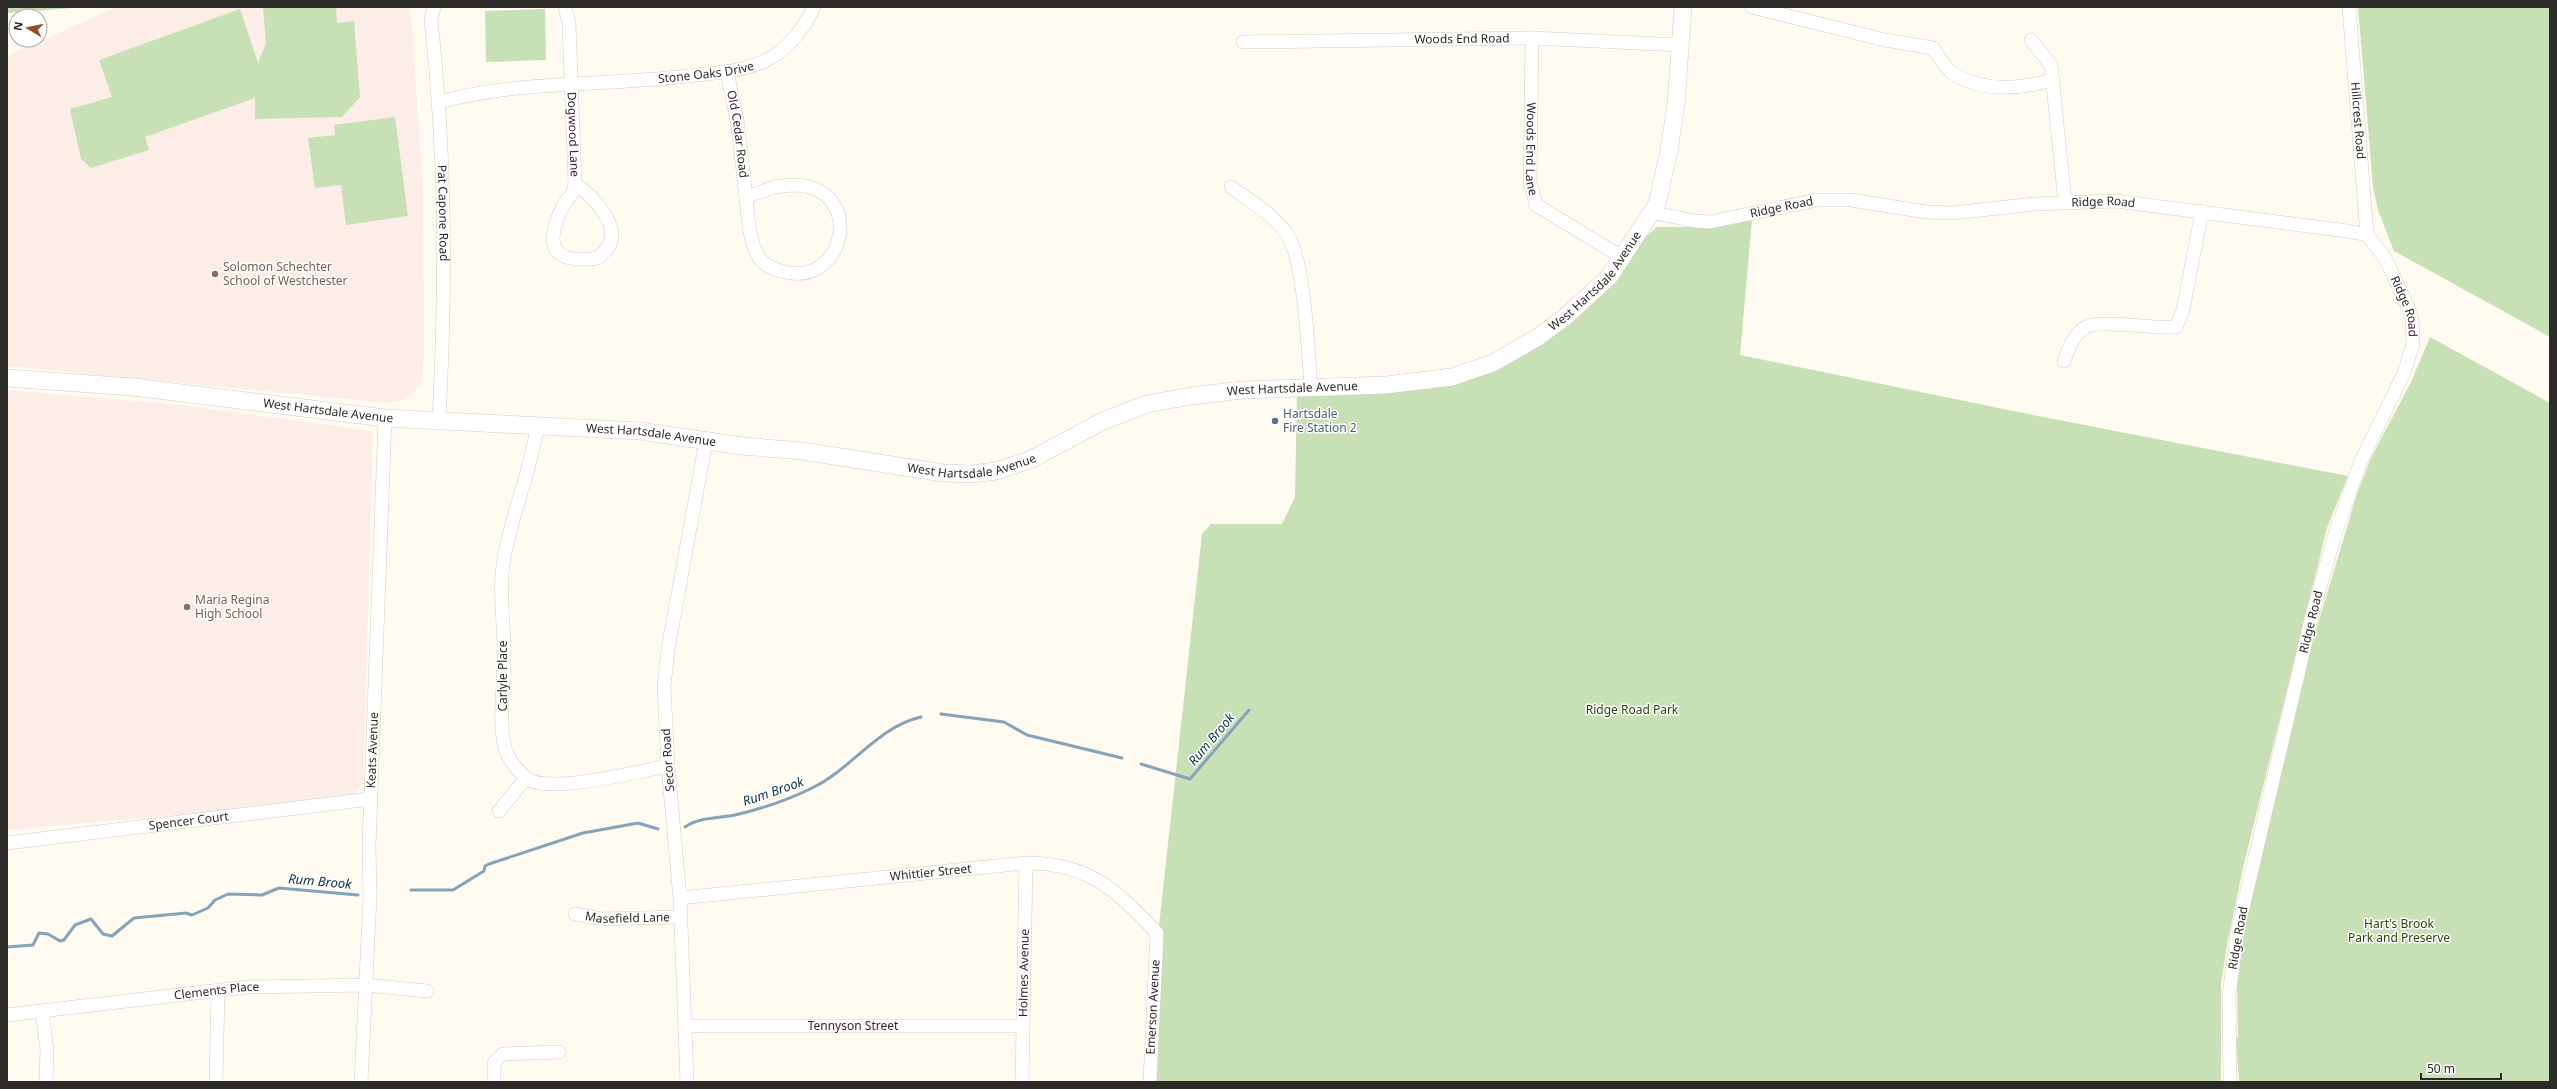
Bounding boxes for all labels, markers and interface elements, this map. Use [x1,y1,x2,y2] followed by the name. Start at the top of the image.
[8,8,48,48] north arrow
[9,20,26,32] text: N
[1414,29,1510,48] street label: Woods End Road
[657,57,756,87] street label: Stone Oaks Drive
[2347,81,2370,160] street label: Hillcrest Road
[723,89,753,179] street label: Old Cedar Road
[564,92,584,177] street label: Dogwood Lane
[1522,102,1542,198] street label: Woods End Lane
[434,165,453,262] street label: Pat Capone Road
[1748,192,1815,222] street label: Ridge Road
[2071,192,2136,211] street label: Ridge Road
[1545,228,1645,335] street label: West Hartsdale Avenue
[223,258,348,289] place label: Solomon Schechter School of Westchester
[210,269,220,279] marker: Solomon Schechter School of Westchester
[2387,273,2422,337] street label: Ridge Road
[1226,377,1358,400] street label: West Hartsdale Avenue
[262,394,394,426] street label: West Hartsdale Avenue
[1283,405,1357,436] place label: Hartsdale Fire Station 2
[1270,416,1280,426] marker: Hartsdale Fire Station 2
[586,419,718,450] street label: West Hartsdale Avenue
[906,449,1039,482] street label: West Hartsdale Avenue
[2295,589,2327,655] street label: Ridge Road
[195,591,269,622] place label: Maria Regina High School
[182,602,192,612] marker: Maria Regina High School
[494,640,511,712] street label: Carlyle Place
[1586,701,1679,718] park label: Ridge Road Park
[1184,708,1239,769] water label: Rum Brook
[362,712,382,789] street label: Keats Avenue
[657,728,678,792] street label: Secor Road
[740,772,806,810] water label: Rum Brook
[148,807,230,834] street label: Spencer Court
[889,859,973,885] street label: Whittier Street
[288,869,353,893] water label: Rum Brook
[2224,905,2251,971] street label: Ridge Road
[584,907,670,927] street label: Masefield Lane
[2348,915,2450,946] park label: Hart's Brook Park and Preserve
[1014,928,1033,1017] street label: Holmes Avenue
[1142,959,1163,1055] street label: Emerson Avenue
[173,978,260,1003] street label: Clements Place
[808,1017,899,1034] street label: Tennyson Street
[2421,1055,2501,1081] scale bar
[2427,1060,2455,1077] text: 50 m

